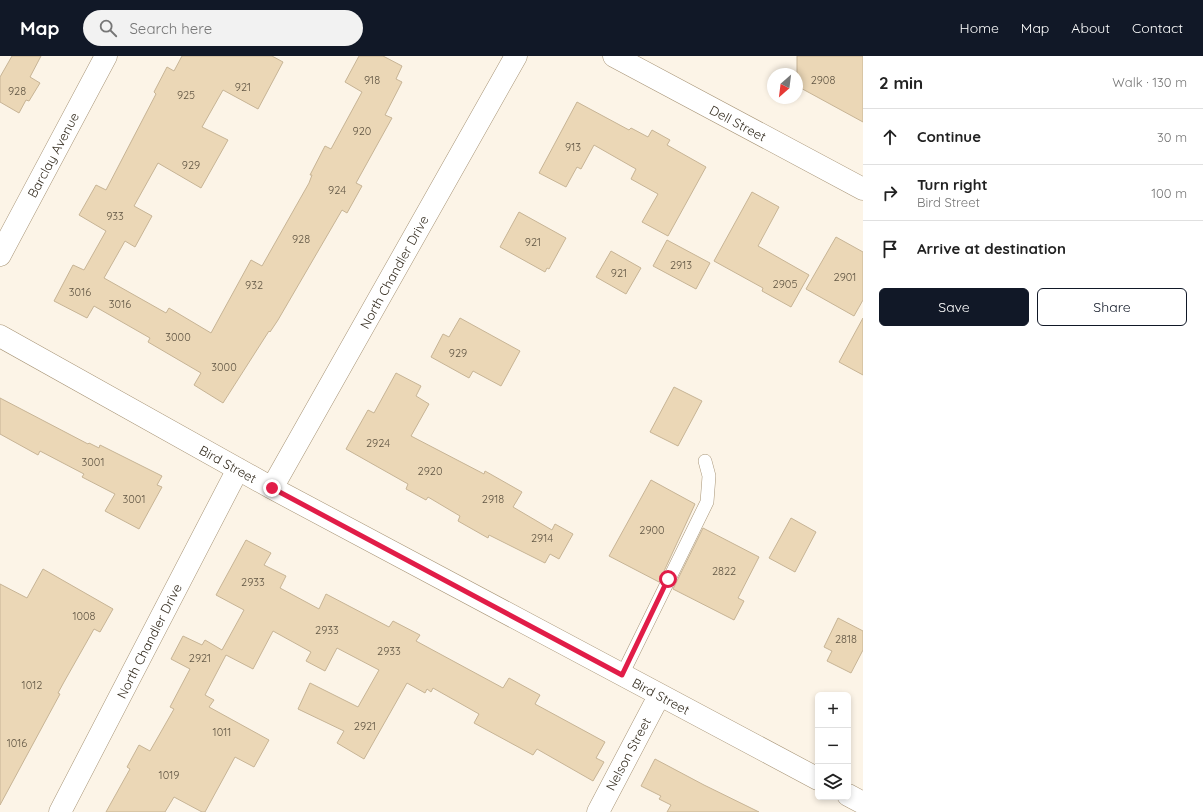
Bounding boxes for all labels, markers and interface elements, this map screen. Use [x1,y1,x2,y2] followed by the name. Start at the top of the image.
[83,10,363,46] search box
[20,16,59,40] text: Map
[97,17,119,39] icon: search
[129,19,212,38] text: Search here
[960,19,999,37] text: Home
[1021,19,1049,37] text: Map
[1071,19,1110,37] text: About
[1132,19,1183,37] text: Contact
[767,68,803,104] north arrow
[879,72,923,93] text: 2 min
[364,73,380,87] house number: 918
[811,73,835,87] house number: 2908
[1112,74,1187,90] text: Walk · 130 m
[235,80,251,94] house number: 921
[8,84,26,98] house number: 928
[177,88,195,102] house number: 925
[707,101,769,145] street label: Dell Street
[24,110,82,200] street label: Barclay Avenue
[353,124,371,138] house number: 920
[879,126,901,148] icon: ahead
[917,127,981,146] text: Continue
[1157,129,1187,145] text: 30 m
[565,140,581,154] house number: 913
[182,158,200,172] house number: 929
[917,175,988,194] text: Turn right
[879,182,901,204] icon: right
[328,183,346,197] house number: 924
[1151,185,1187,201] text: 100 m
[917,194,980,210] text: Bird Street
[106,209,124,223] house number: 933
[356,213,432,331] street label: North Chandler Drive
[292,232,310,246] house number: 928
[525,235,541,249] house number: 921
[879,238,901,260] icon: arrive
[917,239,1066,258] text: Arrive at destination
[670,258,692,272] house number: 2913
[611,266,627,280] house number: 921
[834,270,856,284] house number: 2901
[773,277,797,291] house number: 2905
[245,278,263,292] house number: 932
[69,285,91,299] house number: 3016
[879,288,1029,326] button: Save
[1037,288,1187,326] button: Share
[109,297,131,311] house number: 3016
[165,330,191,344] house number: 3000
[449,346,467,360] house number: 929
[211,360,237,374] house number: 3000
[366,436,390,450] house number: 2924
[197,442,259,486] street label: Bird Street
[82,455,104,469] house number: 3001
[418,464,442,478] house number: 2920
[263,479,281,497] route end
[123,492,145,506] house number: 3001
[482,492,504,506] house number: 2918
[639,523,665,537] house number: 2900
[531,531,553,545] house number: 2914
[712,564,736,578] house number: 2822
[659,570,677,588] route start
[241,575,265,589] house number: 2933
[113,581,185,701] street label: North Chandler Drive
[72,609,96,623] house number: 1008
[315,623,339,637] house number: 2933
[835,632,857,646] house number: 2818
[377,644,401,658] house number: 2933
[189,651,211,665] house number: 2921
[629,674,693,718] street label: Bird Street
[22,678,42,692] house number: 1012
[815,692,851,800] map controls
[815,692,851,728] button: +
[602,715,654,793] street label: Nelson Street
[354,719,376,733] house number: 2921
[213,725,231,739] house number: 1011
[815,728,851,764] button: −
[7,736,27,750] house number: 1016
[815,764,851,800] button: layers
[159,768,179,782] house number: 1019

